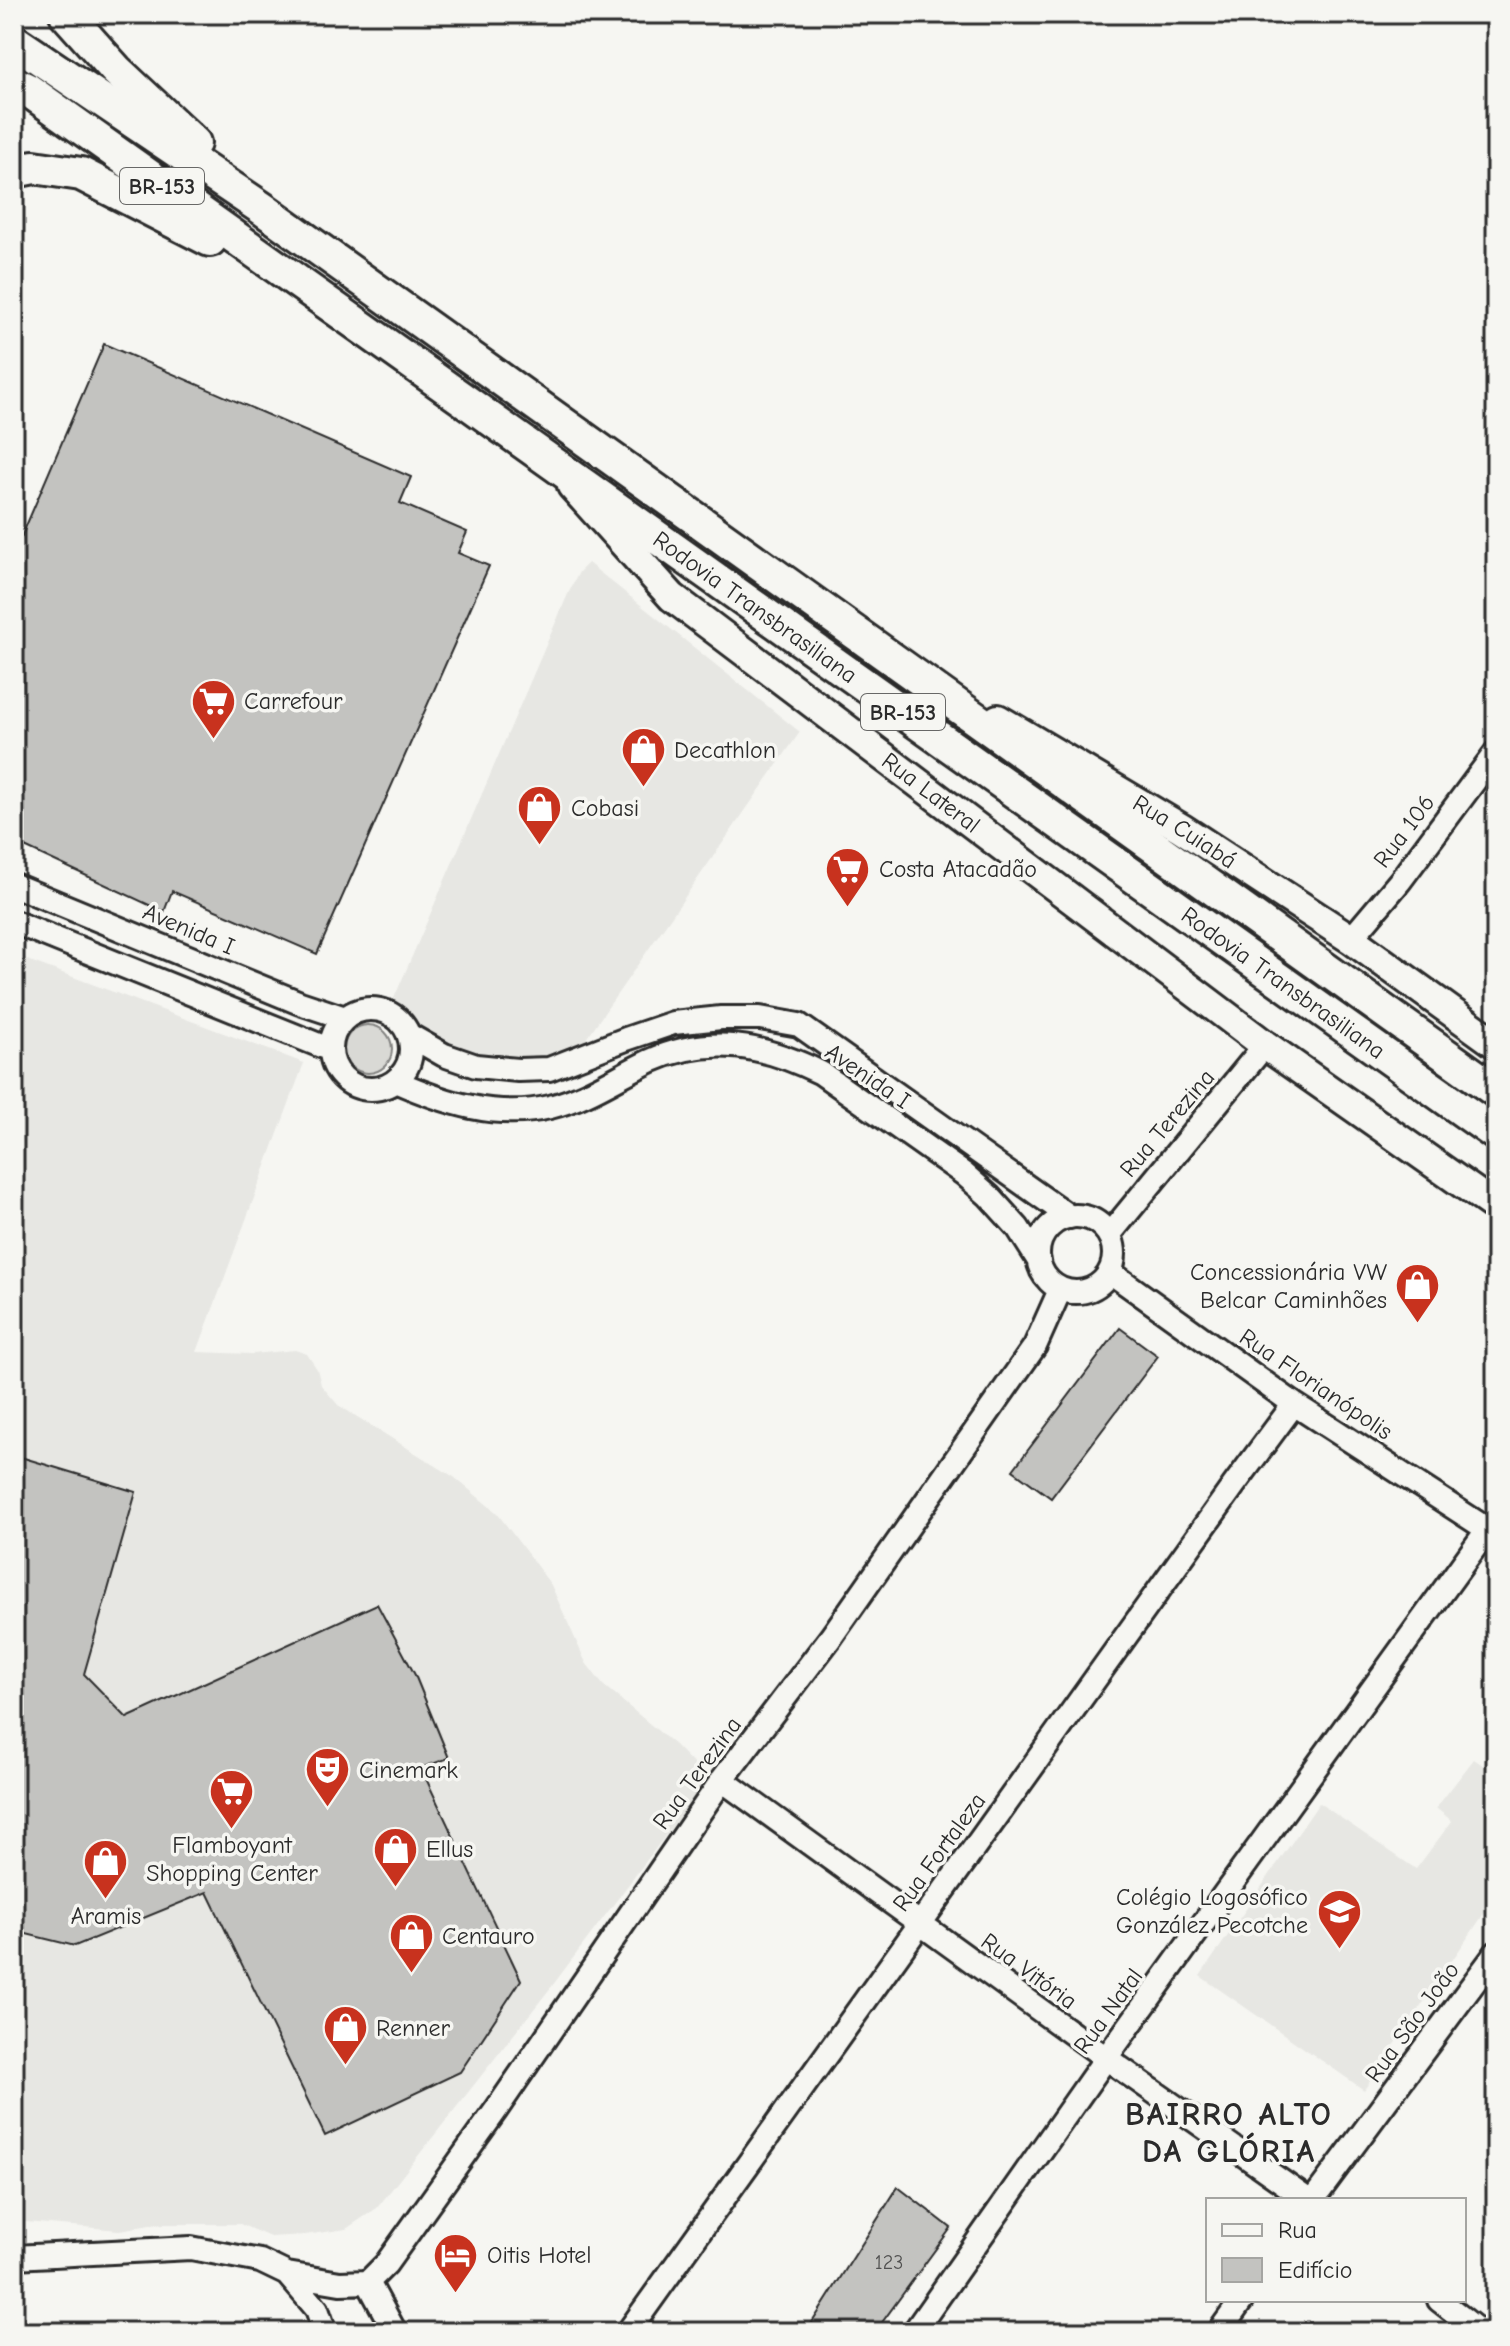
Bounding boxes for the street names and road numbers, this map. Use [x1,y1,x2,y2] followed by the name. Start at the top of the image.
[120,168,204,204] road number: BR-153
[648,525,863,689] street label: Rodovia Transbrasiliana
[861,694,945,730] road number: BR-153
[876,747,986,839] street label: Rua Lateral
[1128,789,1242,874] street label: Rua Cuiabá
[1368,789,1440,873] street label: Rua 106
[139,897,239,961] street label: Avenida I
[1176,901,1391,1065] street label: Rodovia Transbrasiliana
[820,1037,916,1115] street label: Avenida I
[1114,1063,1220,1183] street label: Rua Terezina
[1234,1323,1398,1445] street label: Rua Florianópolis
[647,1711,747,1835] street label: Rua Terezina
[887,1787,991,1917] street label: Rua Fortaleza
[976,1927,1082,2015] street label: Rua Vitória
[1359,1956,1465,2088] street label: Rua São João
[1068,1963,1148,2059] street label: Rua Natal

